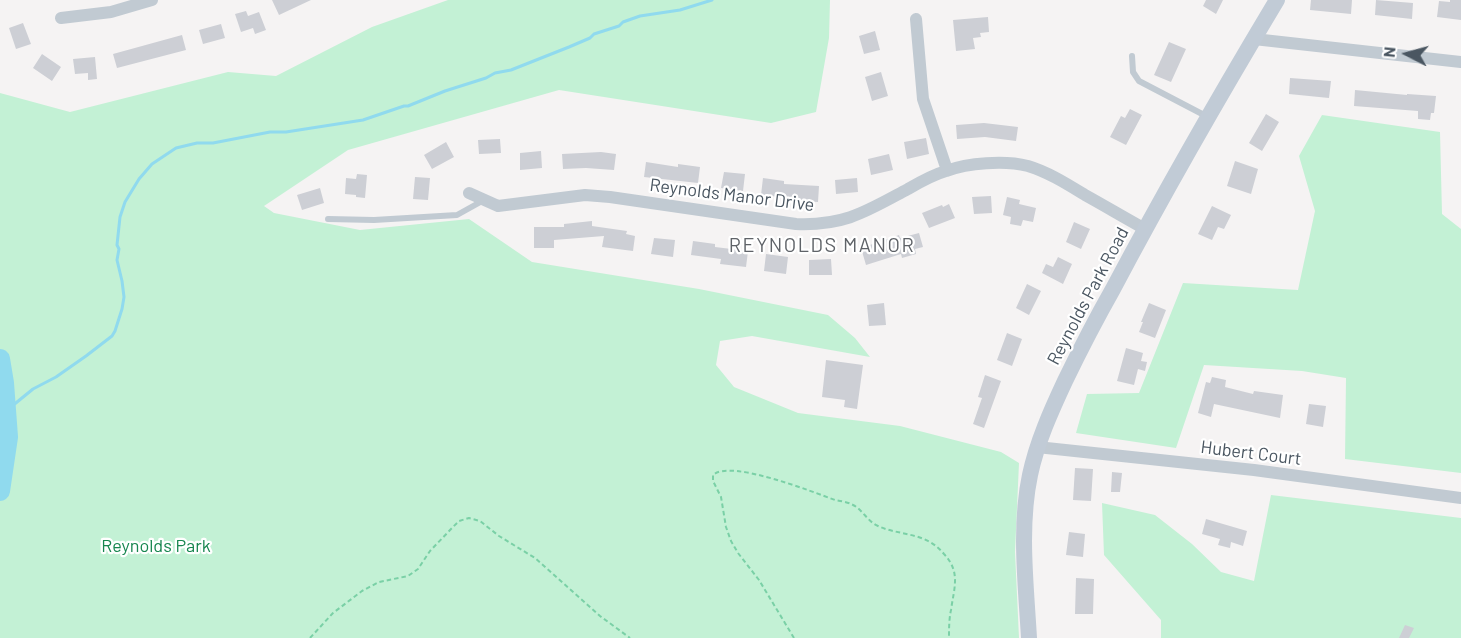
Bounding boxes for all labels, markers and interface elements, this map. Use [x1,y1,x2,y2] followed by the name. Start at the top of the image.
[1377,24,1437,84] north arrow
[1379,46,1399,58] text: N
[648,174,816,216] street label: Reynolds Manor Drive
[1043,223,1133,369] street label: Reynolds Park Road
[729,233,915,257] district label: REYNOLDS MANOR
[1199,436,1303,470] street label: Hubert Court
[101,535,211,557] park label: Reynolds Park

